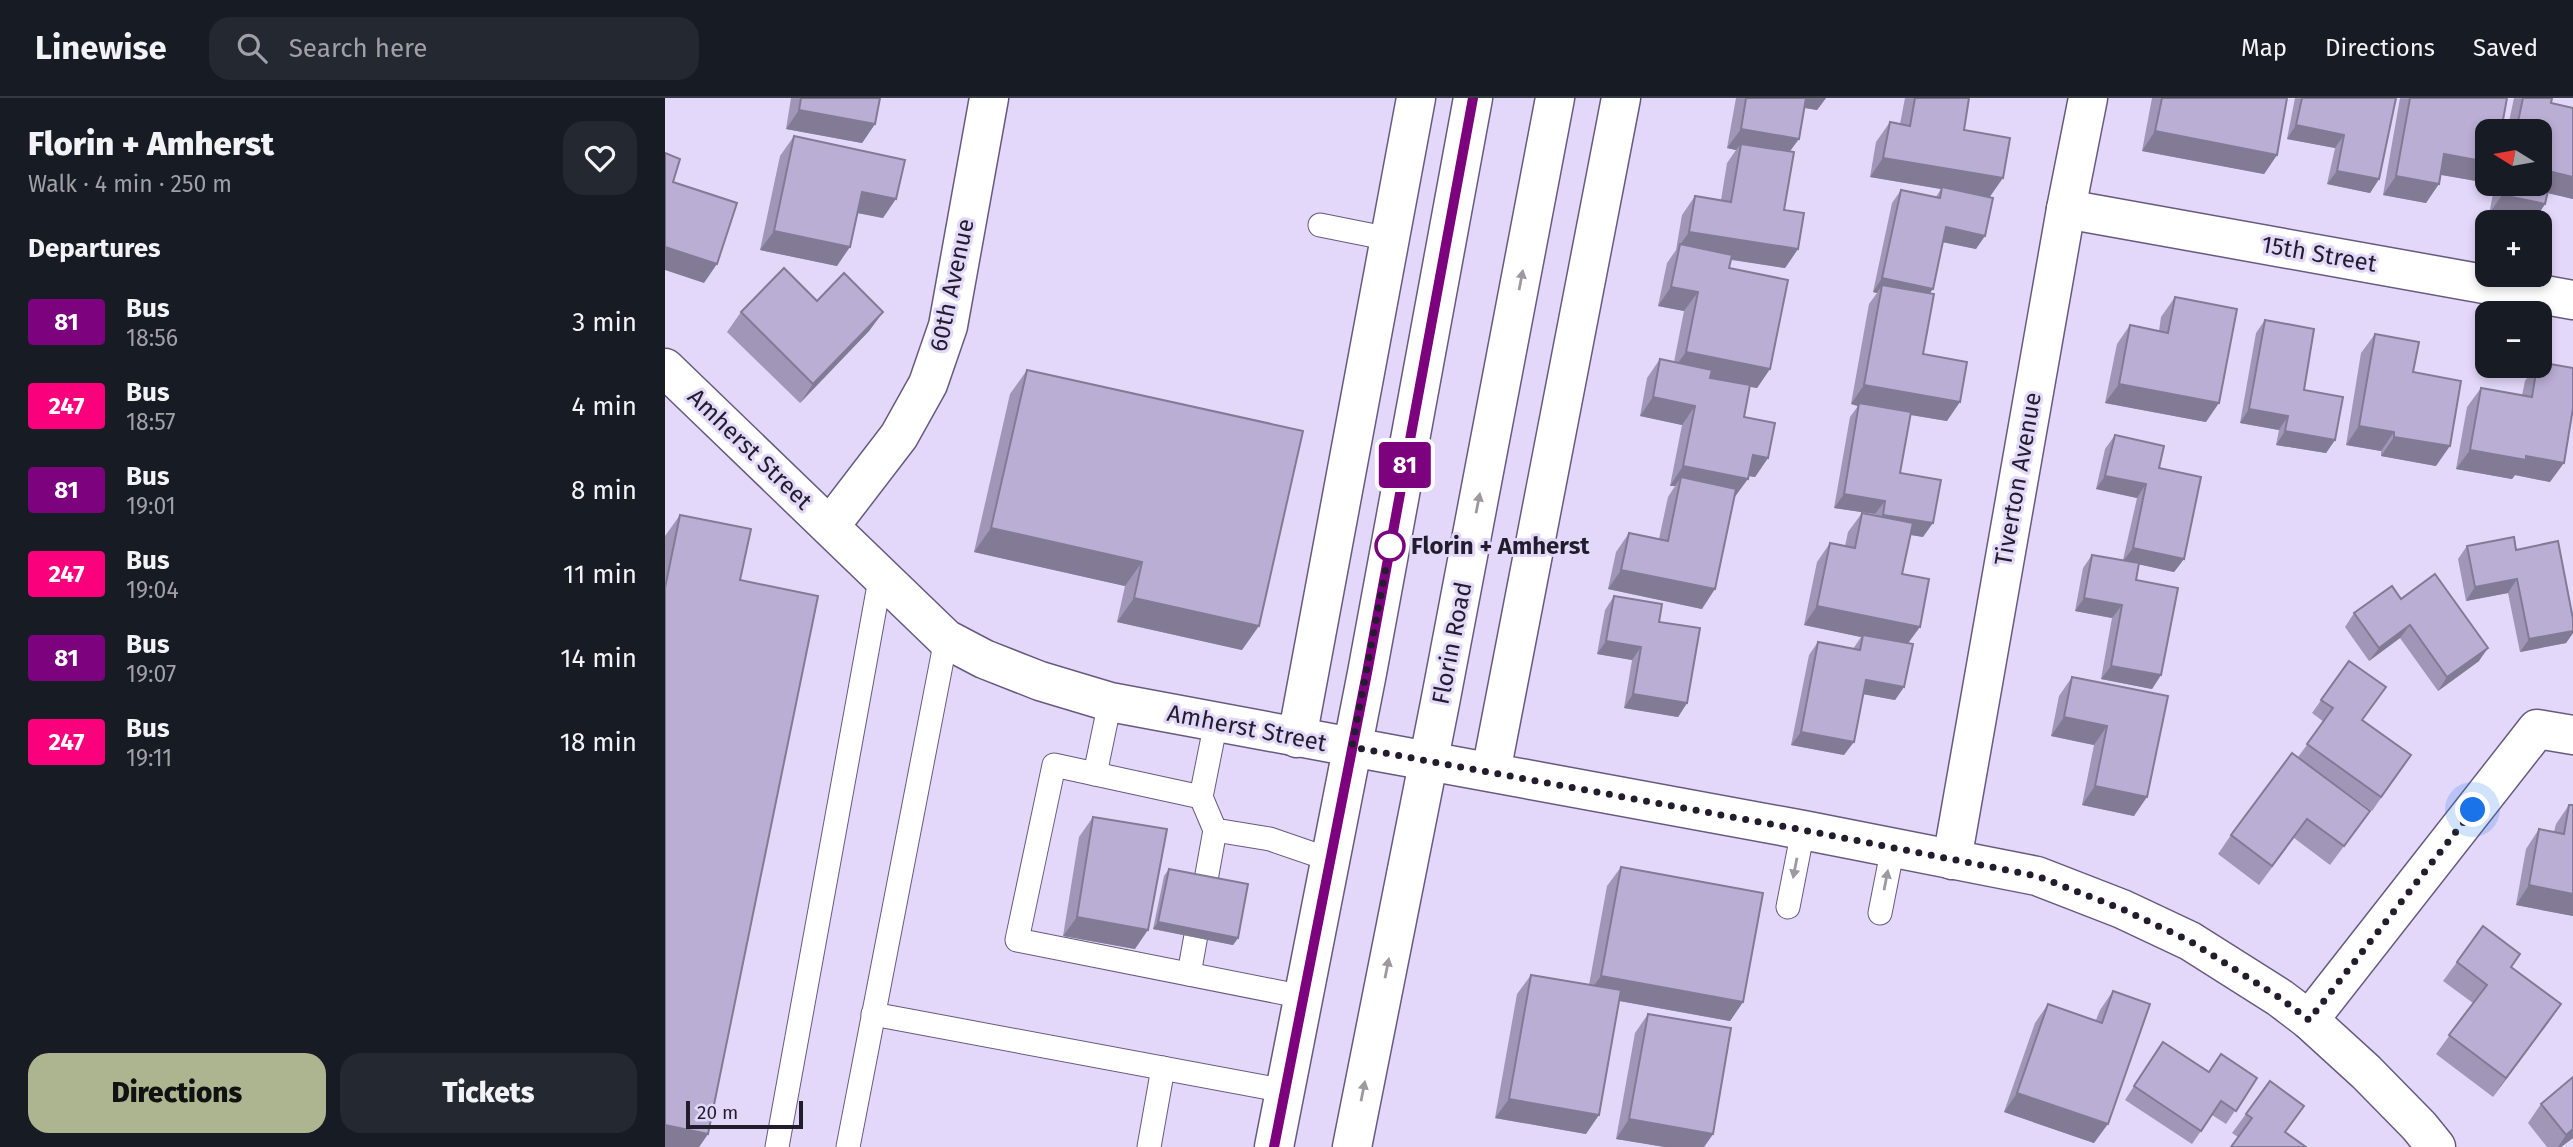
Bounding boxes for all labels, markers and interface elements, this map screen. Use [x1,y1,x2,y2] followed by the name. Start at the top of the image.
[209,17,699,80] search box
[35,28,167,68] text: Linewise
[233,29,271,67] icon: search
[289,33,428,64] text: Search here
[2241,34,2287,62] text: Map
[2325,34,2435,62] text: Directions
[2473,34,2538,62] text: Saved
[2475,119,2551,196] north arrow
[2475,119,2552,378] map controls
[563,121,637,195] button: heart
[28,124,274,164] text: Florin + Amherst
[28,170,232,198] text: Walk · 4 min · 250 m
[2475,210,2552,287] button: +
[924,216,980,354] street label: 60th Avenue
[2259,230,2379,278] street label: 15th Street
[28,233,161,264] text: Departures
[1515,269,1526,291] one-way arrow
[126,293,169,324] text: Bus
[2475,301,2552,378] button: −
[572,307,637,338] text: 3 min
[54,308,79,336] text: 81
[126,324,178,352] text: 18:56
[126,377,169,408] text: Bus
[682,383,818,515] street label: Amherst Street
[1989,390,2047,568] street label: Tiverton Avenue
[571,391,637,422] text: 4 min
[49,392,84,420] text: 247
[126,408,175,436] text: 18:57
[1373,442,1437,488] line badge: 81
[1393,451,1417,479] text: 81
[126,461,169,492] text: Bus
[571,475,637,506] text: 8 min
[54,476,79,504] text: 81
[126,492,176,520] text: 19:01
[1473,492,1484,514] one-way arrow
[1375,531,1405,561] marker: Florin + Amherst
[1411,532,1590,560] place label: Florin + Amherst
[126,545,169,576] text: Bus
[563,559,637,590] text: 11 min
[49,560,84,588] text: 247
[126,576,179,604] text: 19:04
[1426,579,1478,707] street label: Florin Road
[126,629,169,660] text: Bus
[560,643,637,674] text: 14 min
[54,644,79,672] text: 81
[126,660,176,688] text: 19:07
[1165,699,1329,757] street label: Amherst Street
[126,713,169,744] text: Bus
[560,727,637,758] text: 18 min
[49,728,84,756] text: 247
[126,744,172,772] text: 19:11
[2455,792,2490,827] your location
[1790,857,1801,879] one-way arrow
[1881,869,1892,891] one-way arrow
[1382,957,1393,979] one-way arrow
[28,1053,326,1133] button: Directions
[340,1053,637,1133] button: Tickets
[1358,1080,1369,1102] one-way arrow
[686,1098,803,1130] scale bar
[697,1101,738,1124] text: 20 m

